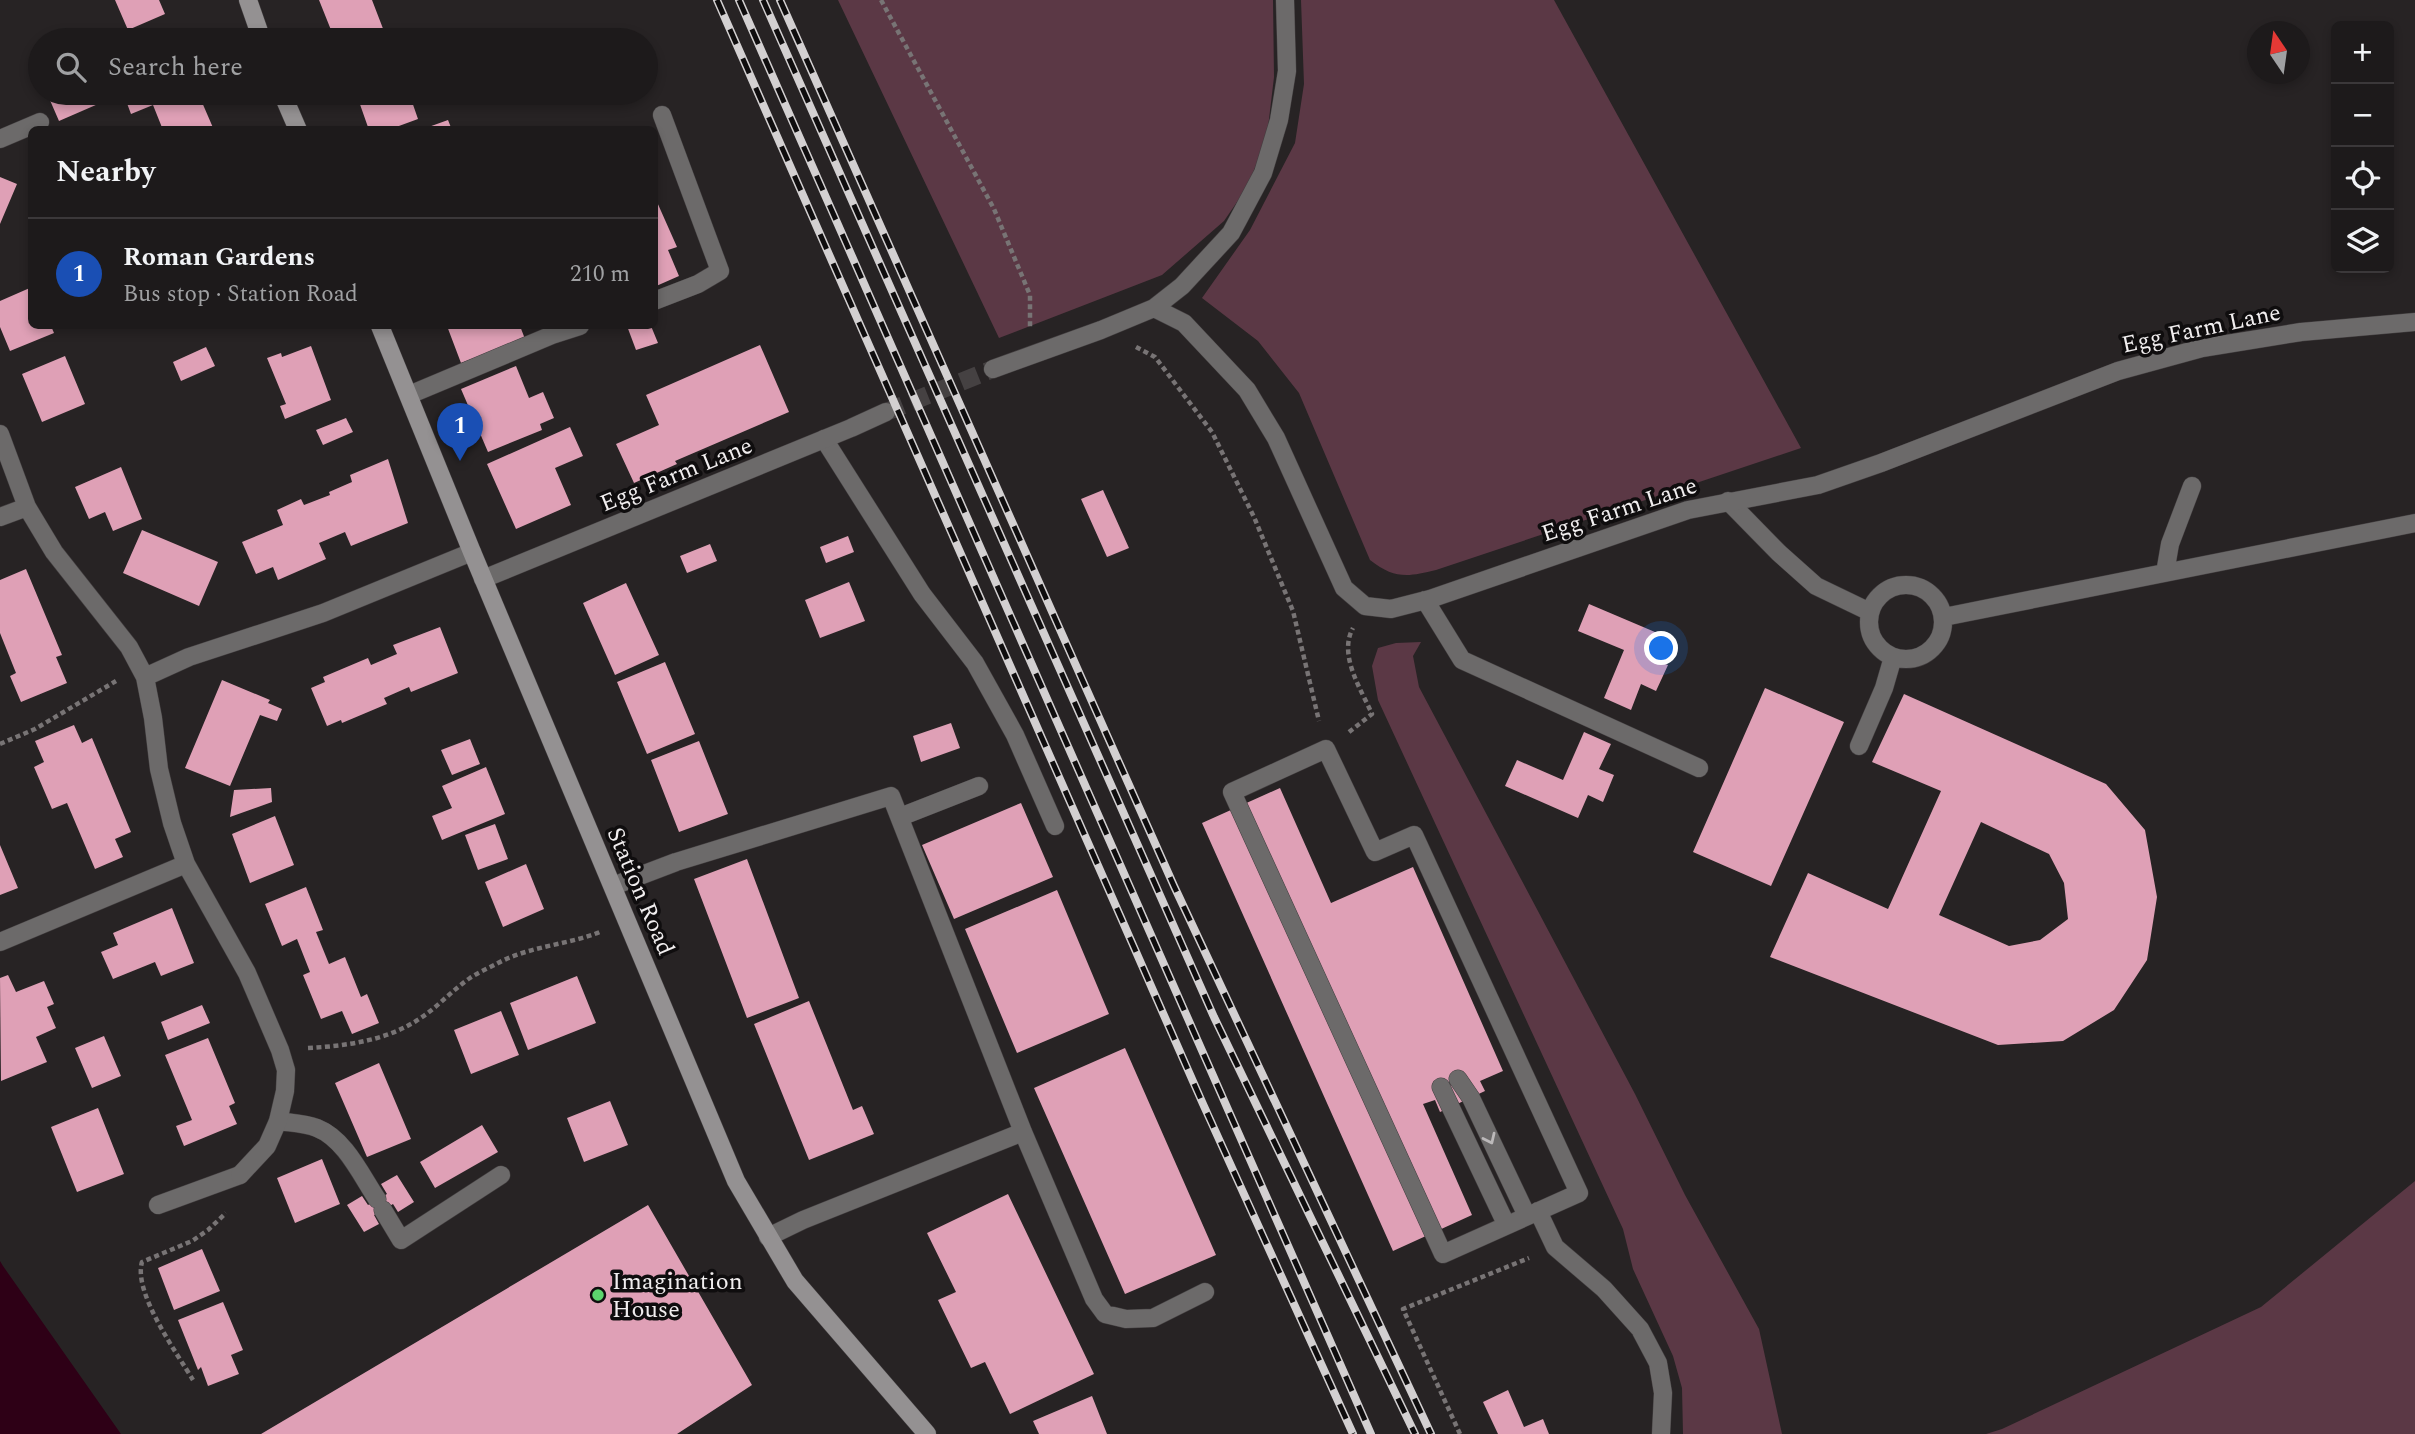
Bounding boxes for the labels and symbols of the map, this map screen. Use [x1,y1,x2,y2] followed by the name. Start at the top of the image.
[2247,21,2310,84] north arrow
[2118,295,2284,363] street label: Egg Farm Lane
[437,403,483,461] pin: 1
[595,428,758,522] street label: Egg Farm Lane
[1537,468,1702,552] street label: Egg Farm Lane
[1644,631,1678,665] your location
[597,822,683,961] street label: Station Road
[1482,1132,1496,1144] one-way arrow
[612,1264,743,1328] place label: Imagination House
[590,1287,606,1303] marker: Imagination House

